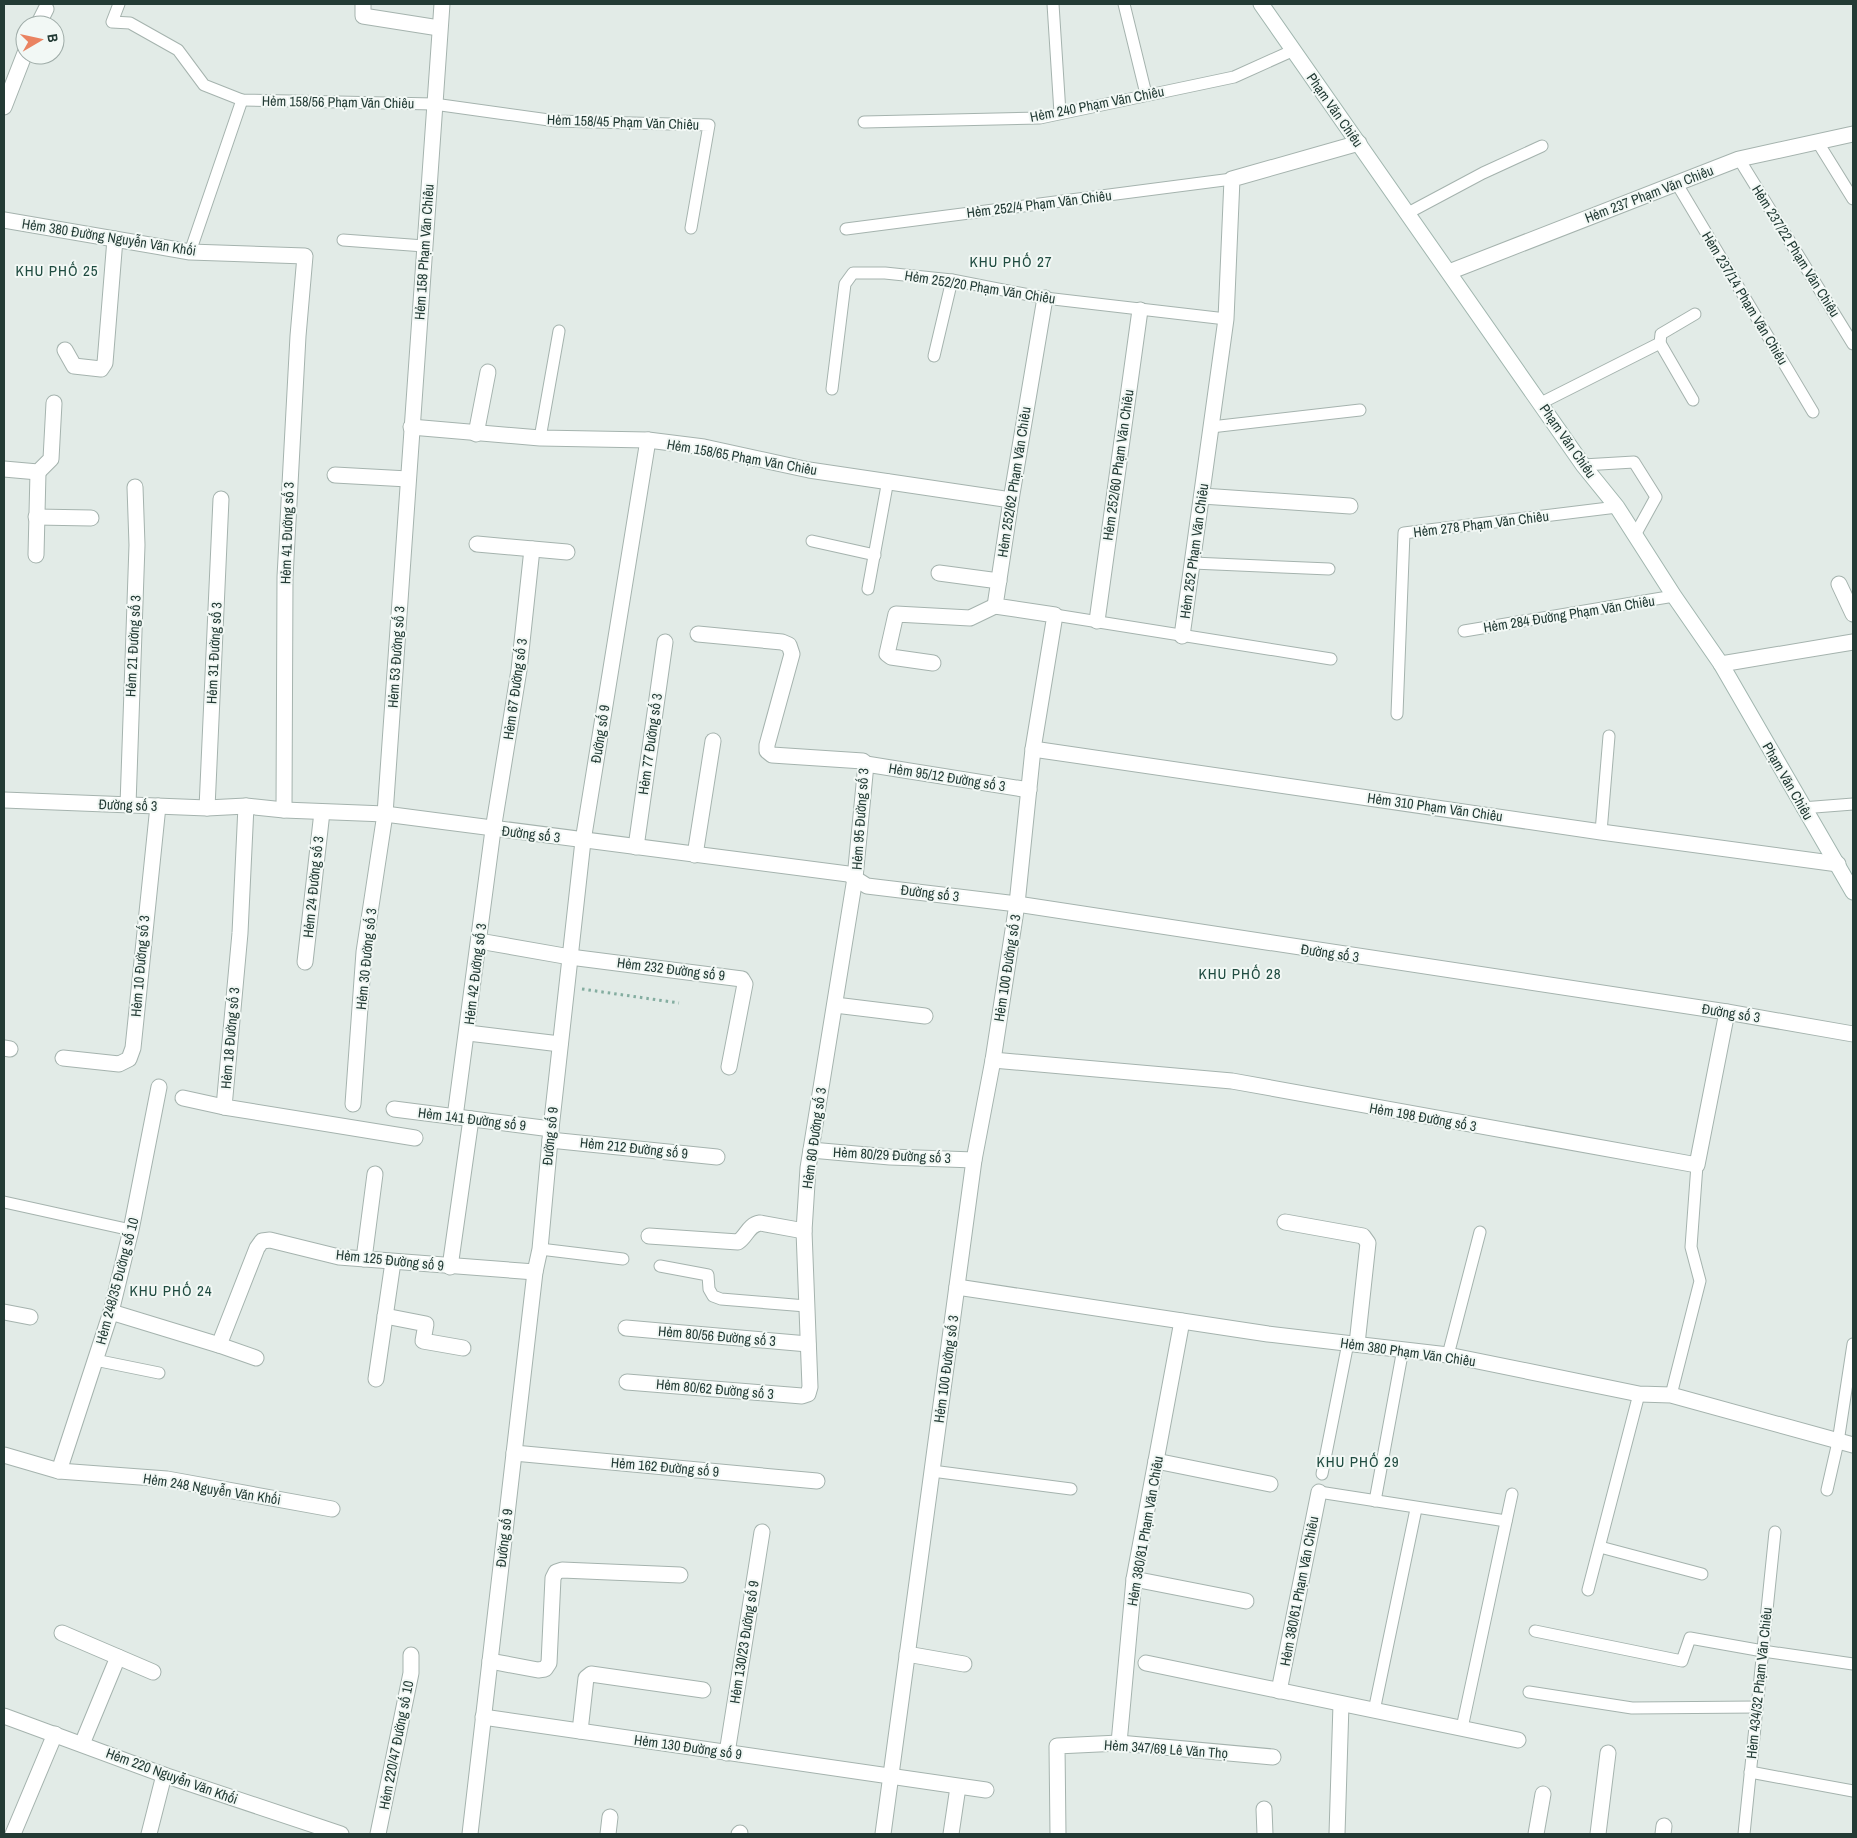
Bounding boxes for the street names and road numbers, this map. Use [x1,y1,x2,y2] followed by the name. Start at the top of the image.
[1303,69,1367,151] street label: Phạm Văn Chiêu
[1028,82,1166,126] street label: Hẻm 240 Phạm Văn Chiêu
[262,92,414,112] street label: Hẻm 158/56 Phạm Văn Chiêu
[547,110,699,134] street label: Hẻm 158/45 Phạm Văn Chiêu
[1582,161,1716,227] street label: Hẻm 237 Phạm Văn Chiêu
[1748,182,1844,320] street label: Hẻm 237/22 Phạm Văn Chiêu
[410,183,438,321] street label: Hẻm 158 Phạm Văn Chiêu
[965,186,1113,222] street label: Hẻm 252/4 Phạm Văn Chiêu
[21,214,197,260] street label: Hẻm 380 Đường Nguyễn Văn Khối
[1698,228,1792,368] street label: Hẻm 237/14 Phạm Văn Chiêu
[903,266,1057,308] street label: Hẻm 252/20 Phạm Văn Chiêu
[1098,388,1138,542] street label: Hẻm 252/60 Phạm Văn Chiêu
[1536,400,1600,482] street label: Phạm Văn Chiêu
[993,405,1035,559] street label: Hẻm 252/62 Phạm Văn Chiêu
[665,435,819,479] street label: Hẻm 158/65 Phạm Văn Chiêu
[276,482,298,584] street label: Hẻm 41 Đường số 3
[1176,482,1212,620] street label: Hẻm 252 Phạm Văn Chiêu
[1412,507,1550,541] street label: Hẻm 278 Phạm Văn Chiêu
[1482,592,1656,636] street label: Hẻm 284 Đường Phạm Văn Chiêu
[121,595,145,697] street label: Hẻm 21 Đường số 3
[202,602,226,704] street label: Hẻm 31 Đường số 3
[383,605,409,709] street label: Hẻm 53 Đường số 3
[499,637,531,741] street label: Hẻm 67 Đường số 3
[634,692,666,796] street label: Hẻm 77 Đường số 3
[587,704,613,764] street label: Đường số 9
[1759,739,1817,823] street label: Phạm Văn Chiêu
[887,759,1007,795] street label: Hẻm 95/12 Đường số 3
[847,767,873,871] street label: Hẻm 95 Đường số 3
[1366,789,1504,825] street label: Hẻm 310 Phạm Văn Chiêu
[98,795,158,815] street label: Đường số 3
[501,821,561,847] street label: Đường số 3
[299,835,327,939] street label: Hẻm 24 Đường số 3
[900,880,960,906] street label: Đường số 3
[352,907,380,1011] street label: Hẻm 30 Đường số 3
[990,913,1024,1023] street label: Hẻm 100 Đường số 3
[127,914,153,1018] street label: Hẻm 10 Đường số 3
[460,922,490,1026] street label: Hẻm 42 Đường số 3
[1300,940,1360,966] street label: Đường số 3
[616,953,726,985] street label: Hẻm 232 Đường số 9
[217,986,243,1090] street label: Hẻm 18 Đường số 3
[1701,1000,1761,1026] street label: Đường số 3
[798,1086,830,1190] street label: Hẻm 80 Đường số 3
[1368,1099,1478,1135] street label: Hẻm 198 Đường số 3
[417,1103,527,1135] street label: Hẻm 141 Đường số 9
[538,1106,562,1166] street label: Đường số 9
[579,1133,689,1163] street label: Hẻm 212 Đường số 9
[833,1143,951,1167] street label: Hẻm 80/29 Đường số 3
[91,1215,143,1347] street label: Hẻm 248/35 Đường số 10
[335,1245,445,1275] street label: Hẻm 125 Đường số 9
[930,1314,962,1424] street label: Hẻm 100 Đường số 3
[657,1322,777,1350] street label: Hẻm 80/56 Đường số 3
[1339,1334,1477,1370] street label: Hẻm 380 Phạm Văn Chiêu
[655,1375,775,1403] street label: Hẻm 80/62 Đường số 3
[610,1453,720,1481] street label: Hẻm 162 Đường số 9
[1123,1454,1167,1608] street label: Hẻm 380/81 Phạm Văn Chiêu
[142,1469,282,1509] street label: Hẻm 248 Nguyễn Văn Khối
[491,1508,517,1568] street label: Đường số 9
[1276,1515,1322,1667] street label: Hẻm 380/61 Phạm Văn Chiêu
[725,1579,763,1705] street label: Hẻm 130/23 Đường số 9
[1742,1606,1776,1760] street label: Hẻm 434/32 Phạm Văn Chiêu
[375,1679,417,1811] street label: Hẻm 220/47 Đường số 10
[633,1731,743,1763] street label: Hẻm 130 Đường số 9
[1103,1736,1229,1762] street label: Hẻm 347/69 Lê Văn Thọ
[104,1744,240,1808] street label: Hẻm 220 Nguyễn Văn Khối

